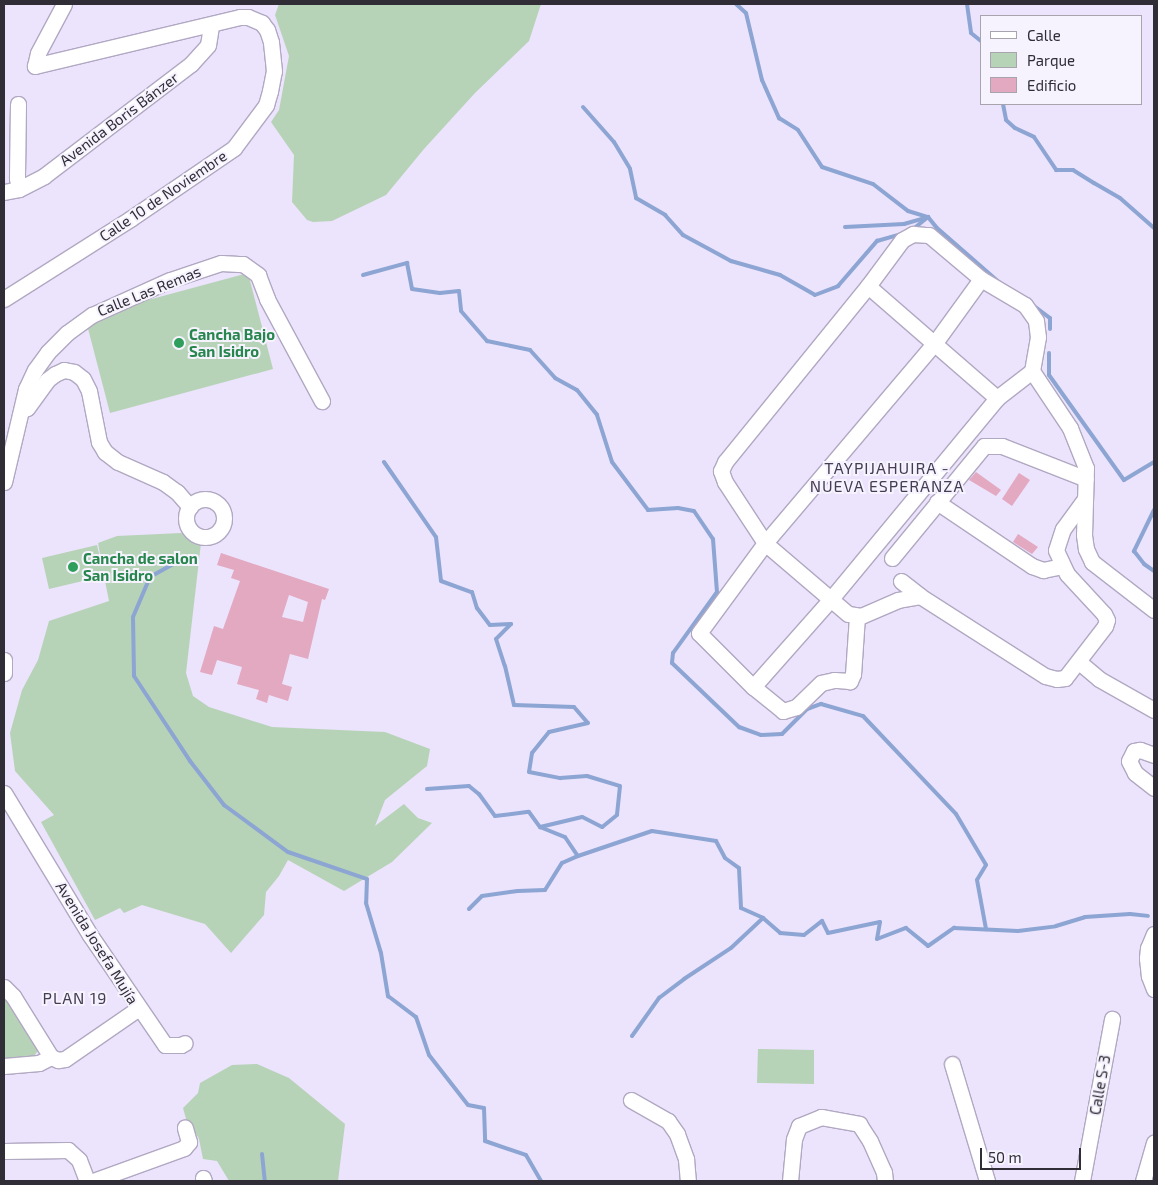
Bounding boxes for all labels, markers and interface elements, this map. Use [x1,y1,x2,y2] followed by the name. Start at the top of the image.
[980,15,1143,105] legend
[1027,26,1061,44] text: Calle
[1027,51,1075,69] text: Parque
[56,68,182,170] street label: Avenida Boris Bánzer
[1027,76,1076,94] text: Edificio
[96,147,230,245] street label: Calle 10 de Noviembre
[95,262,203,320] street label: Calle Las Remas
[189,325,275,360] place label: Cancha Bajo San Isidro
[173,337,185,349] marker: Cancha Bajo San Isidro
[808,458,966,496] district label: TAYPIJAHUIRA - NUEVA ESPERANZA
[83,549,198,584] place label: Cancha de salon San Isidro
[67,561,79,573] marker: Cancha de salon San Isidro
[52,878,142,1008] street label: Avenida Josefa Mujía
[42,988,108,1008] district label: PLAN 19
[1086,1054,1114,1116] street label: Calle S-3
[983,1138,1084,1170] scale bar
[988,1148,1022,1166] text: 50 m

